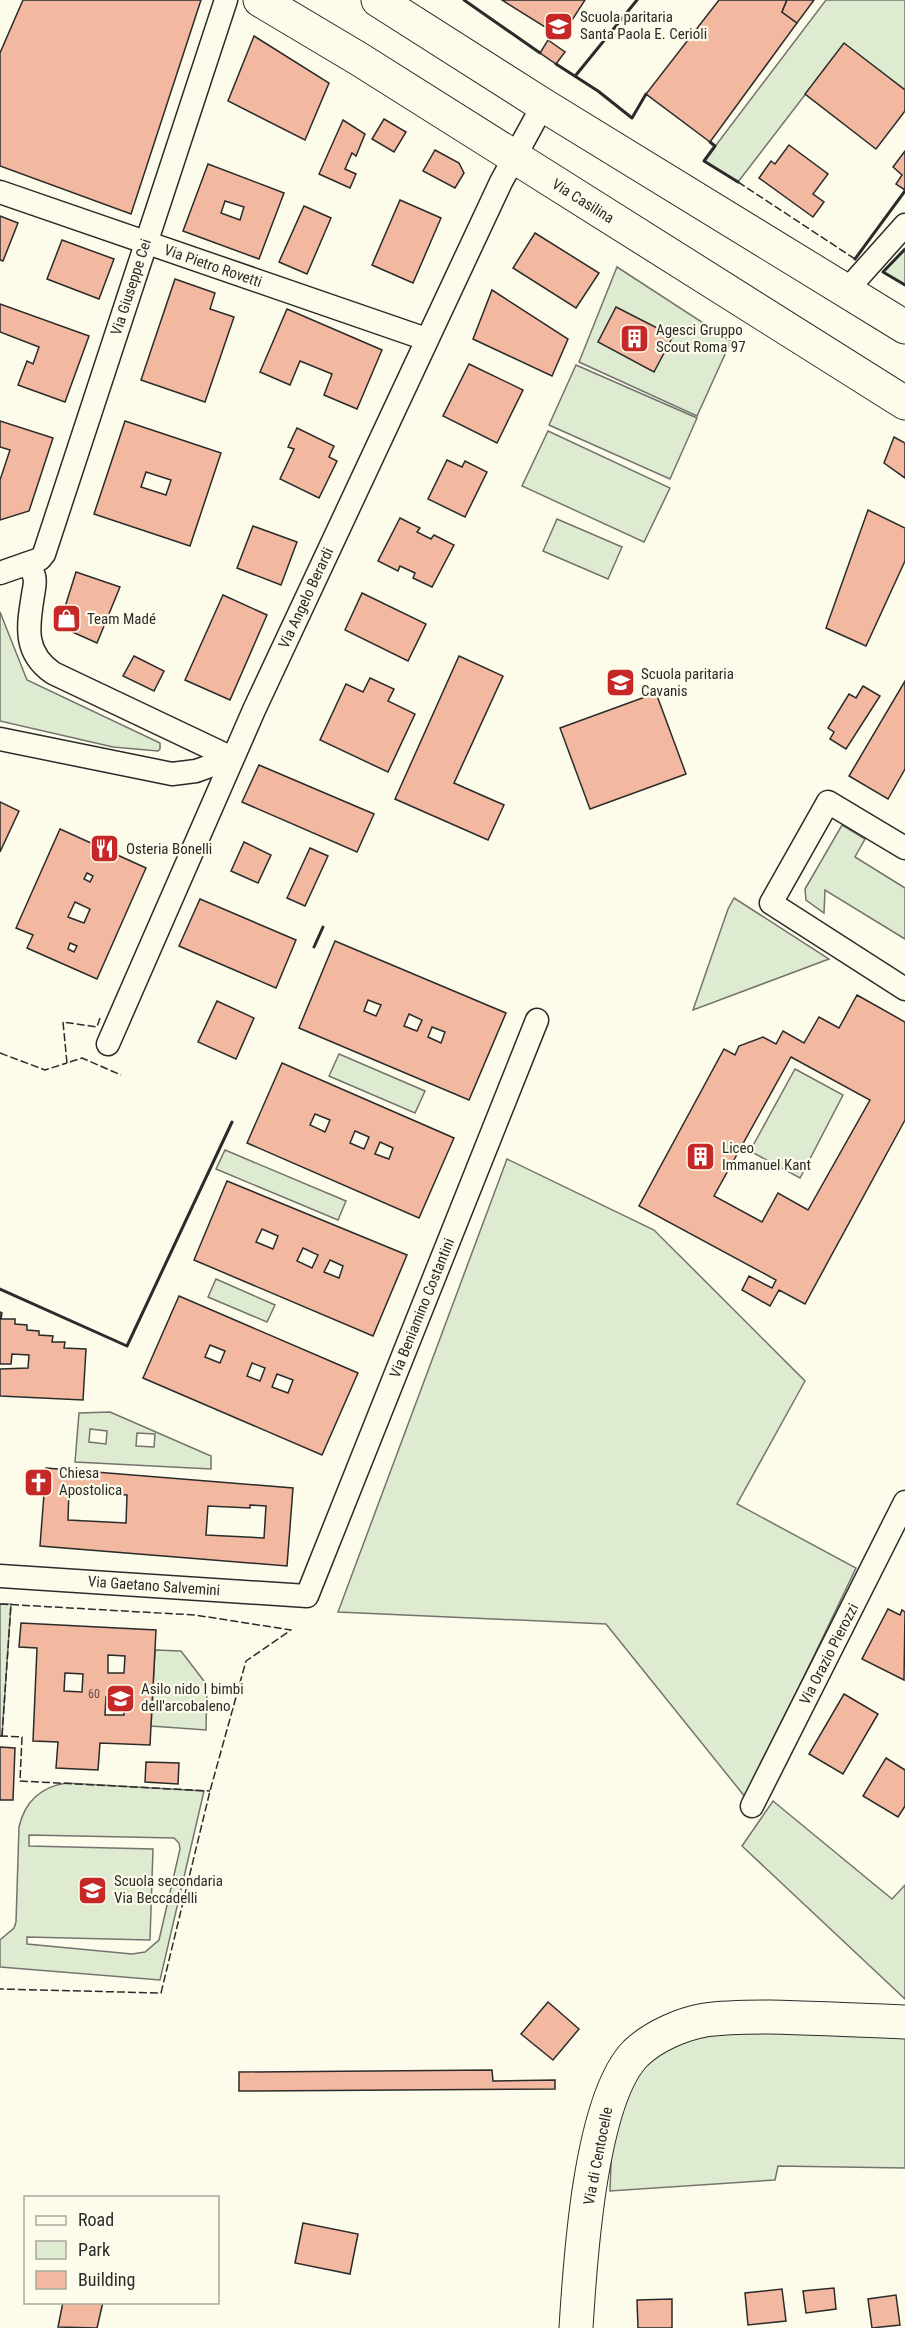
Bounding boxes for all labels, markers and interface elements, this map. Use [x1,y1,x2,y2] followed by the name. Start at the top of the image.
[580,8,707,43] place label: Scuola paritaria Santa Paola E. Cerioli
[543,10,575,42] school or university icon: Scuola paritaria Santa Paola E. Cerioli
[549,175,617,227] street label: Via Casilina
[107,237,155,337] street label: Via Giuseppe Cei
[162,241,264,291] street label: Via Pietro Rovetti
[656,321,746,356] place label: Agesci Gruppo Scout Roma 97
[619,323,651,355] building icon: Agesci Gruppo Scout Roma 97
[275,545,337,651] street label: Via Angelo Berardi
[50,603,82,635] shop icon: Team Madé
[87,610,156,628] place label: Team Madé
[641,665,734,700] place label: Scuola paritaria Cavanis
[604,667,636,699] school or university icon: Scuola paritaria Cavanis
[89,833,121,865] restaurant icon: Osteria Bonelli
[126,840,212,858] place label: Osteria Bonelli
[722,1139,811,1174] place label: Liceo Immanuel Kant
[685,1141,717,1173] building icon: Liceo Immanuel Kant
[386,1236,458,1380] street label: Via Beniamino Costantini
[59,1464,122,1499] place label: Chiesa Apostolica
[22,1466,54,1498] church icon: Chiesa Apostolica
[87,1572,221,1600] street label: Via Gaetano Salvemini
[796,1600,862,1708] street label: Via Orazio Pierozzi
[141,1680,244,1715] place label: Asilo nido I bimbi dell'arcobaleno
[104,1682,136,1714] school or university icon: Asilo nido I bimbi dell'arcobaleno
[88,1687,100,1701] house number: 60
[114,1872,223,1907] place label: Scuola secondaria Via Beccadelli
[77,1874,109,1906] school or university icon: Scuola secondaria Via Beccadelli
[580,2106,616,2206] street label: Via di Centocelle
[24,2196,219,2304] legend
[78,2209,114,2230] text: Road
[78,2239,110,2260] text: Park
[78,2269,135,2290] text: Building

